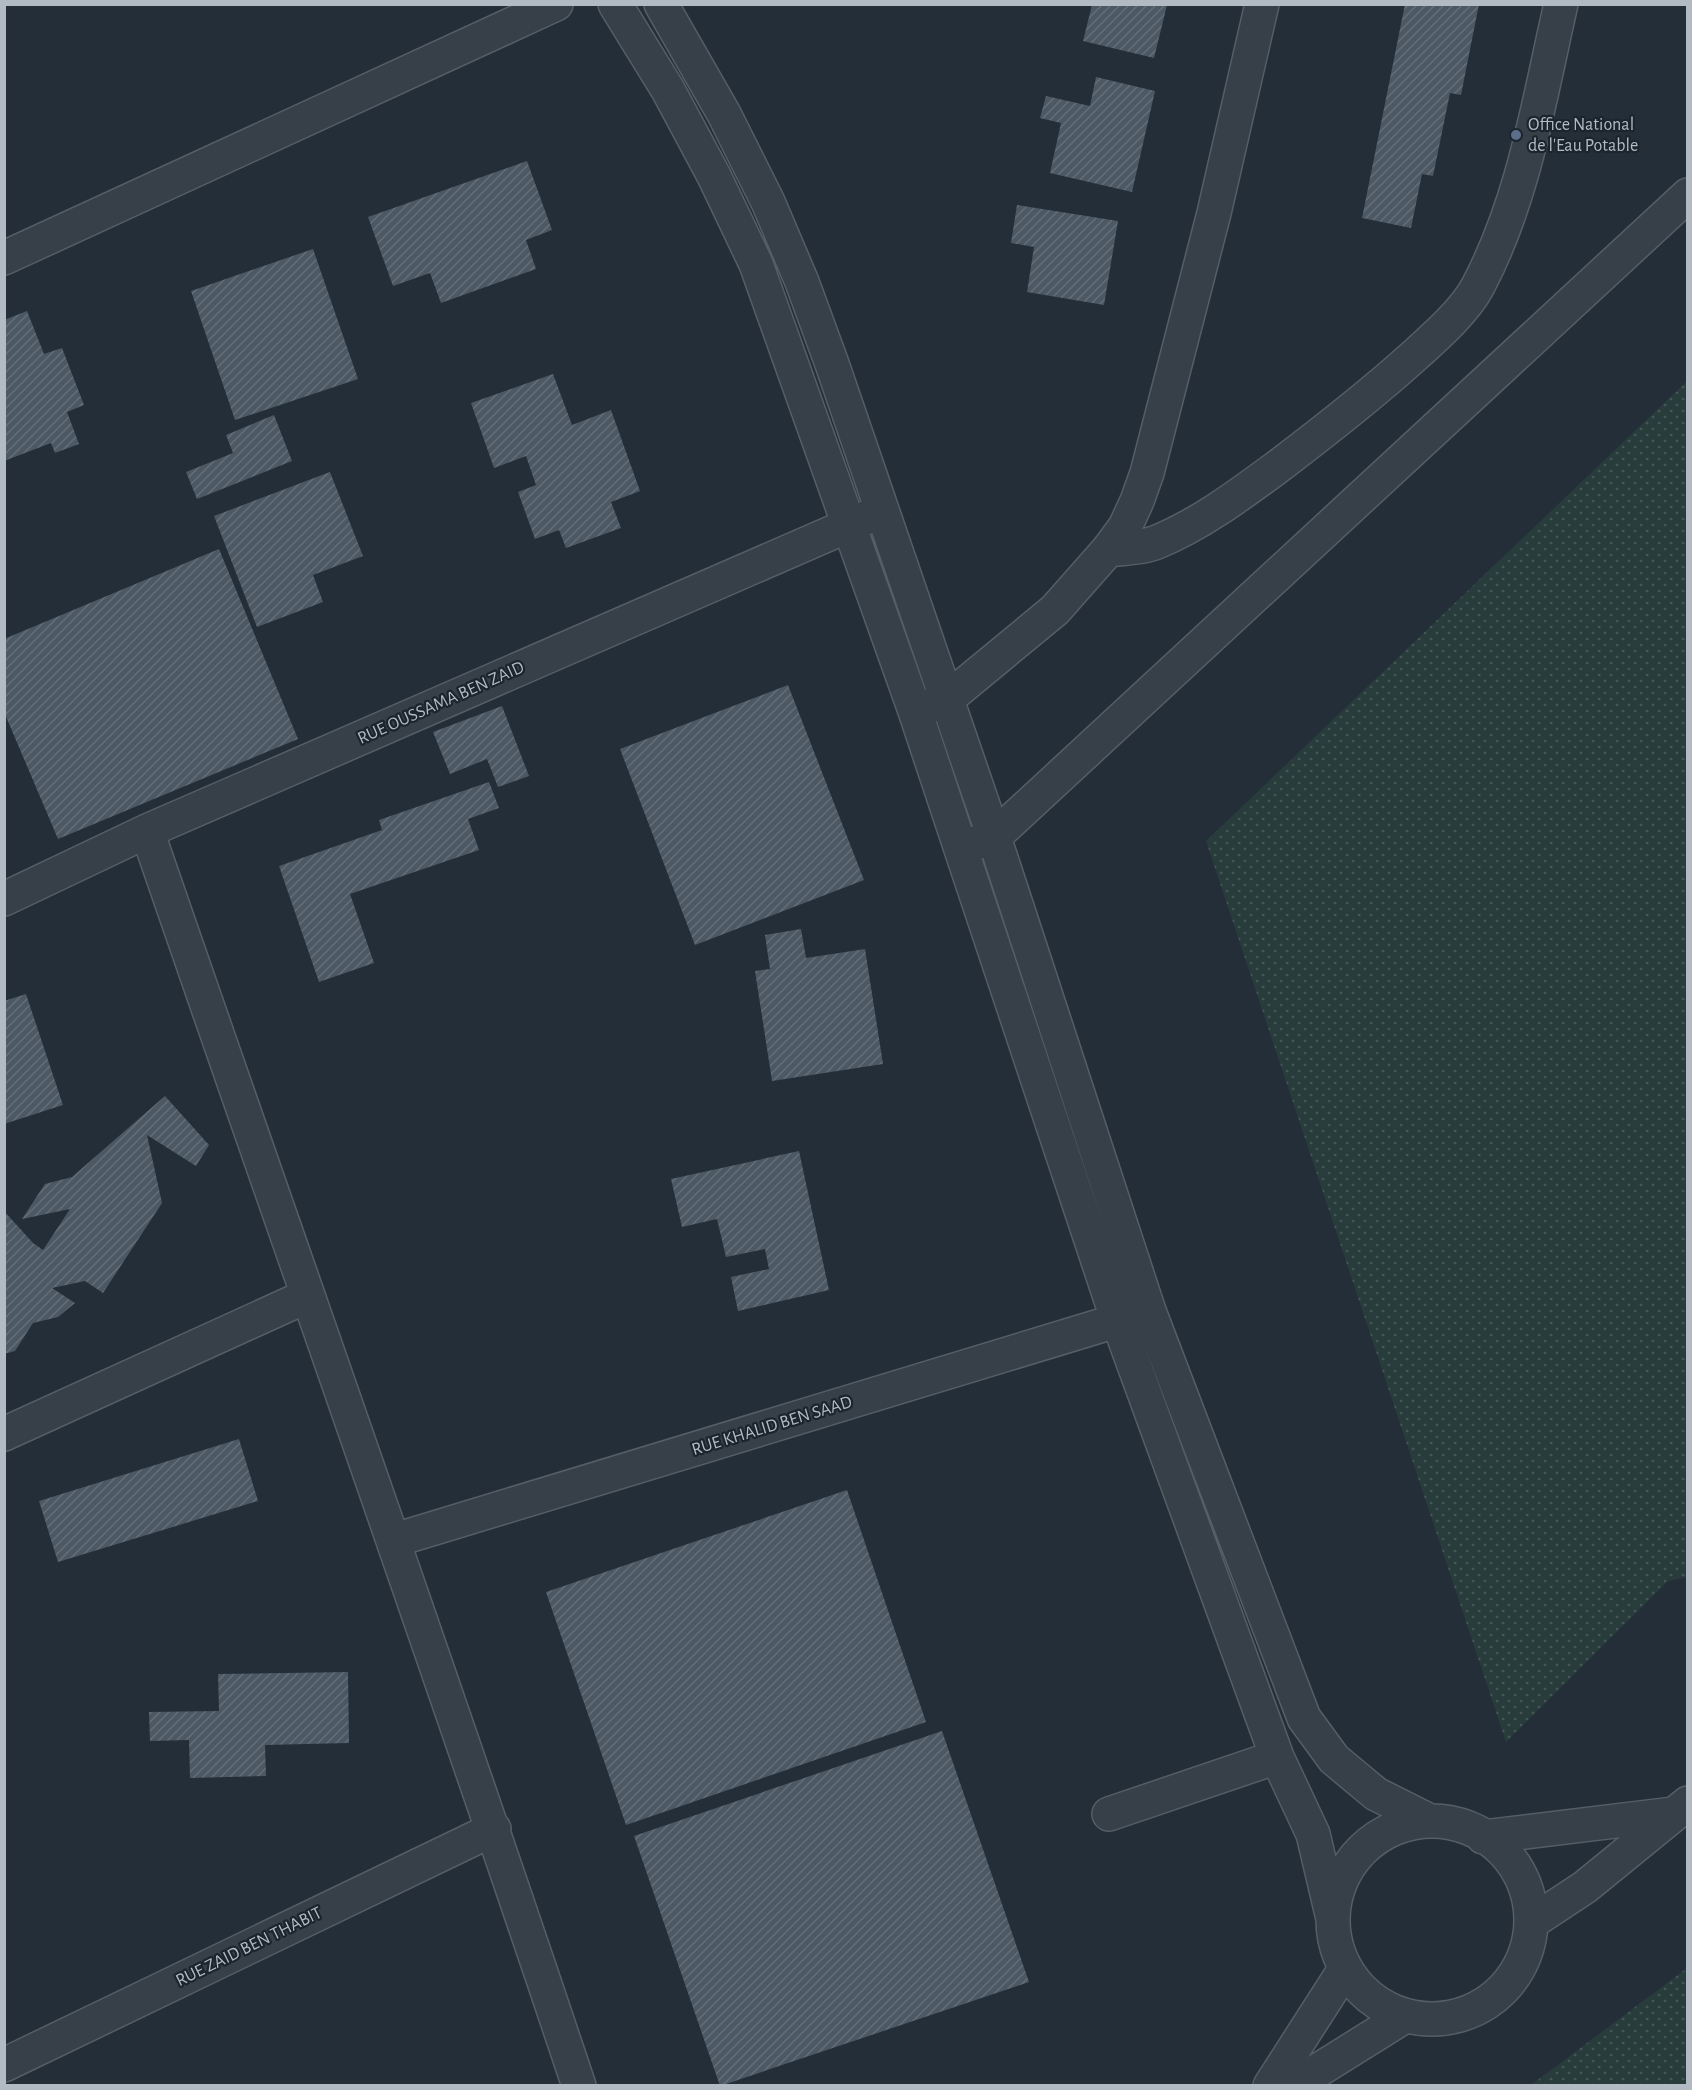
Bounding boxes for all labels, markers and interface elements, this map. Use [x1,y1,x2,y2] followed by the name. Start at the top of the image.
[1528,116,1638,155] place label: Office National de l'Eau Potable
[1509,128,1523,142] marker: Office National de l'Eau Potable
[355,658,527,748] street label: RUE OUSSAMA BEN ZAID
[690,1393,854,1459] street label: RUE KHALID BEN SAAD
[173,1904,325,1990] street label: RUE ZAID BEN THABIT

